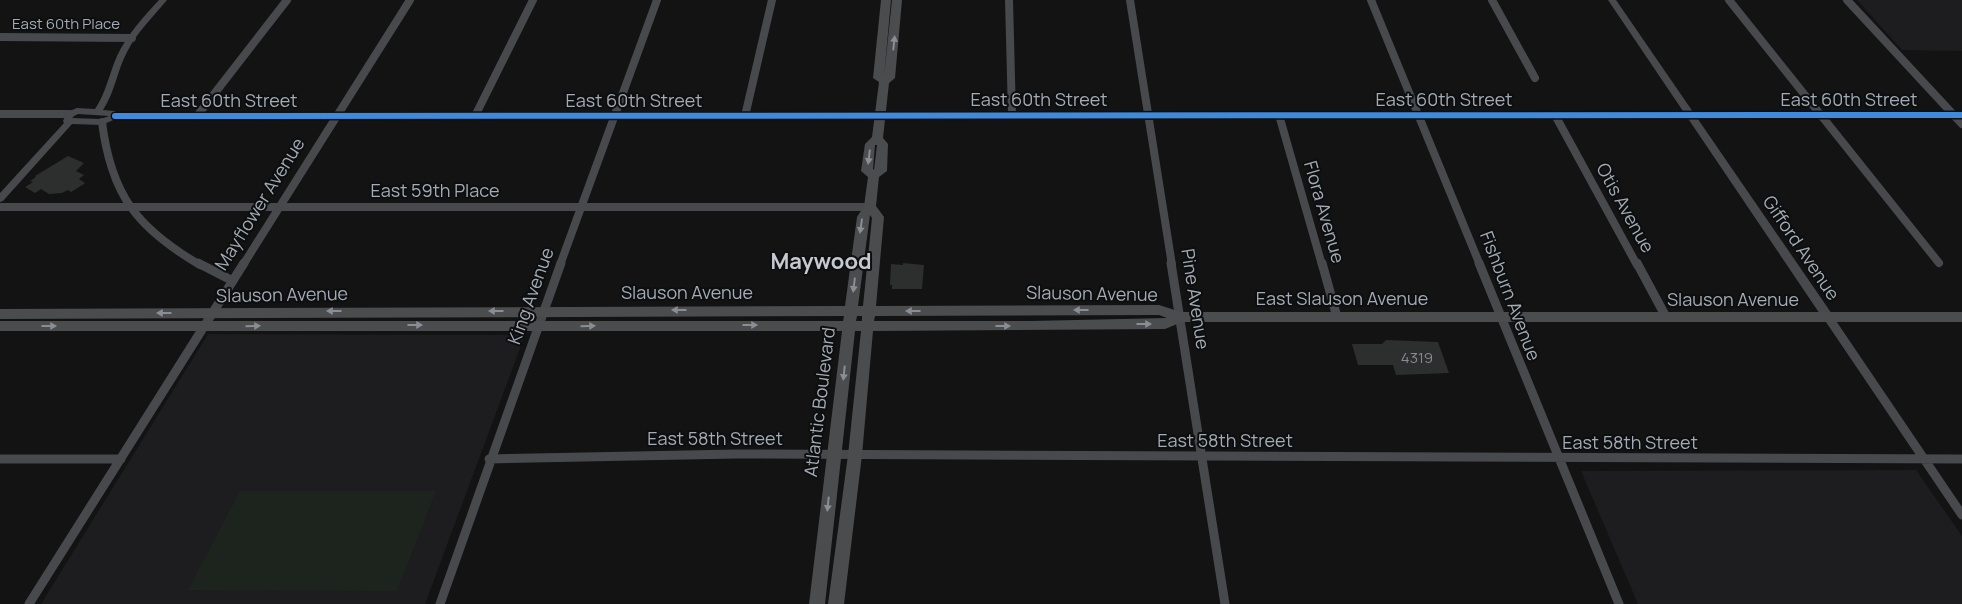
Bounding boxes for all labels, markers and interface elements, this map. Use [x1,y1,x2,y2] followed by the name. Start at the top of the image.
[12,13,120,34] street label: East 60th Place
[890,34,898,50] one-way arrow
[970,87,1108,111] street label: East 60th Street
[1375,87,1513,111] street label: East 60th Street
[1780,87,1918,111] street label: East 60th Street
[160,88,298,112] street label: East 60th Street
[565,88,703,112] street label: East 60th Street
[209,133,310,274] street label: Mayflower Avenue
[865,149,873,165] one-way arrow
[1299,158,1351,266] street label: Flora Avenue
[1591,158,1660,257] street label: Otis Avenue
[371,178,499,202] street label: East 59th Place
[1758,190,1846,304] street label: Gifford Avenue
[857,219,865,235] one-way arrow
[1475,227,1547,364] street label: Fishburn Avenue
[501,244,559,347] street label: King Avenue
[770,246,872,276] district label: Maywood
[1176,247,1216,351] street label: Pine Avenue
[850,277,858,293] one-way arrow
[621,280,753,304] street label: Slauson Avenue
[1026,280,1158,306] street label: Slauson Avenue
[216,281,348,307] street label: Slauson Avenue
[1256,286,1428,310] street label: East Slauson Avenue
[1667,287,1799,311] street label: Slauson Avenue
[671,306,687,314] one-way arrow
[1072,306,1088,314] one-way arrow
[325,307,341,315] one-way arrow
[488,307,504,315] one-way arrow
[905,307,921,315] one-way arrow
[156,309,172,317] one-way arrow
[1137,320,1153,328] one-way arrow
[408,321,424,329] one-way arrow
[580,321,596,329] one-way arrow
[743,321,759,329] one-way arrow
[41,322,57,330] one-way arrow
[245,322,261,330] one-way arrow
[995,322,1011,330] one-way arrow
[798,326,840,478] street label: Atlantic Boulevard
[1401,347,1433,368] house number: 4319
[840,365,848,381] one-way arrow
[647,426,783,450] street label: East 58th Street
[1157,428,1293,452] street label: East 58th Street
[1562,430,1698,454] street label: East 58th Street
[824,496,832,512] one-way arrow

